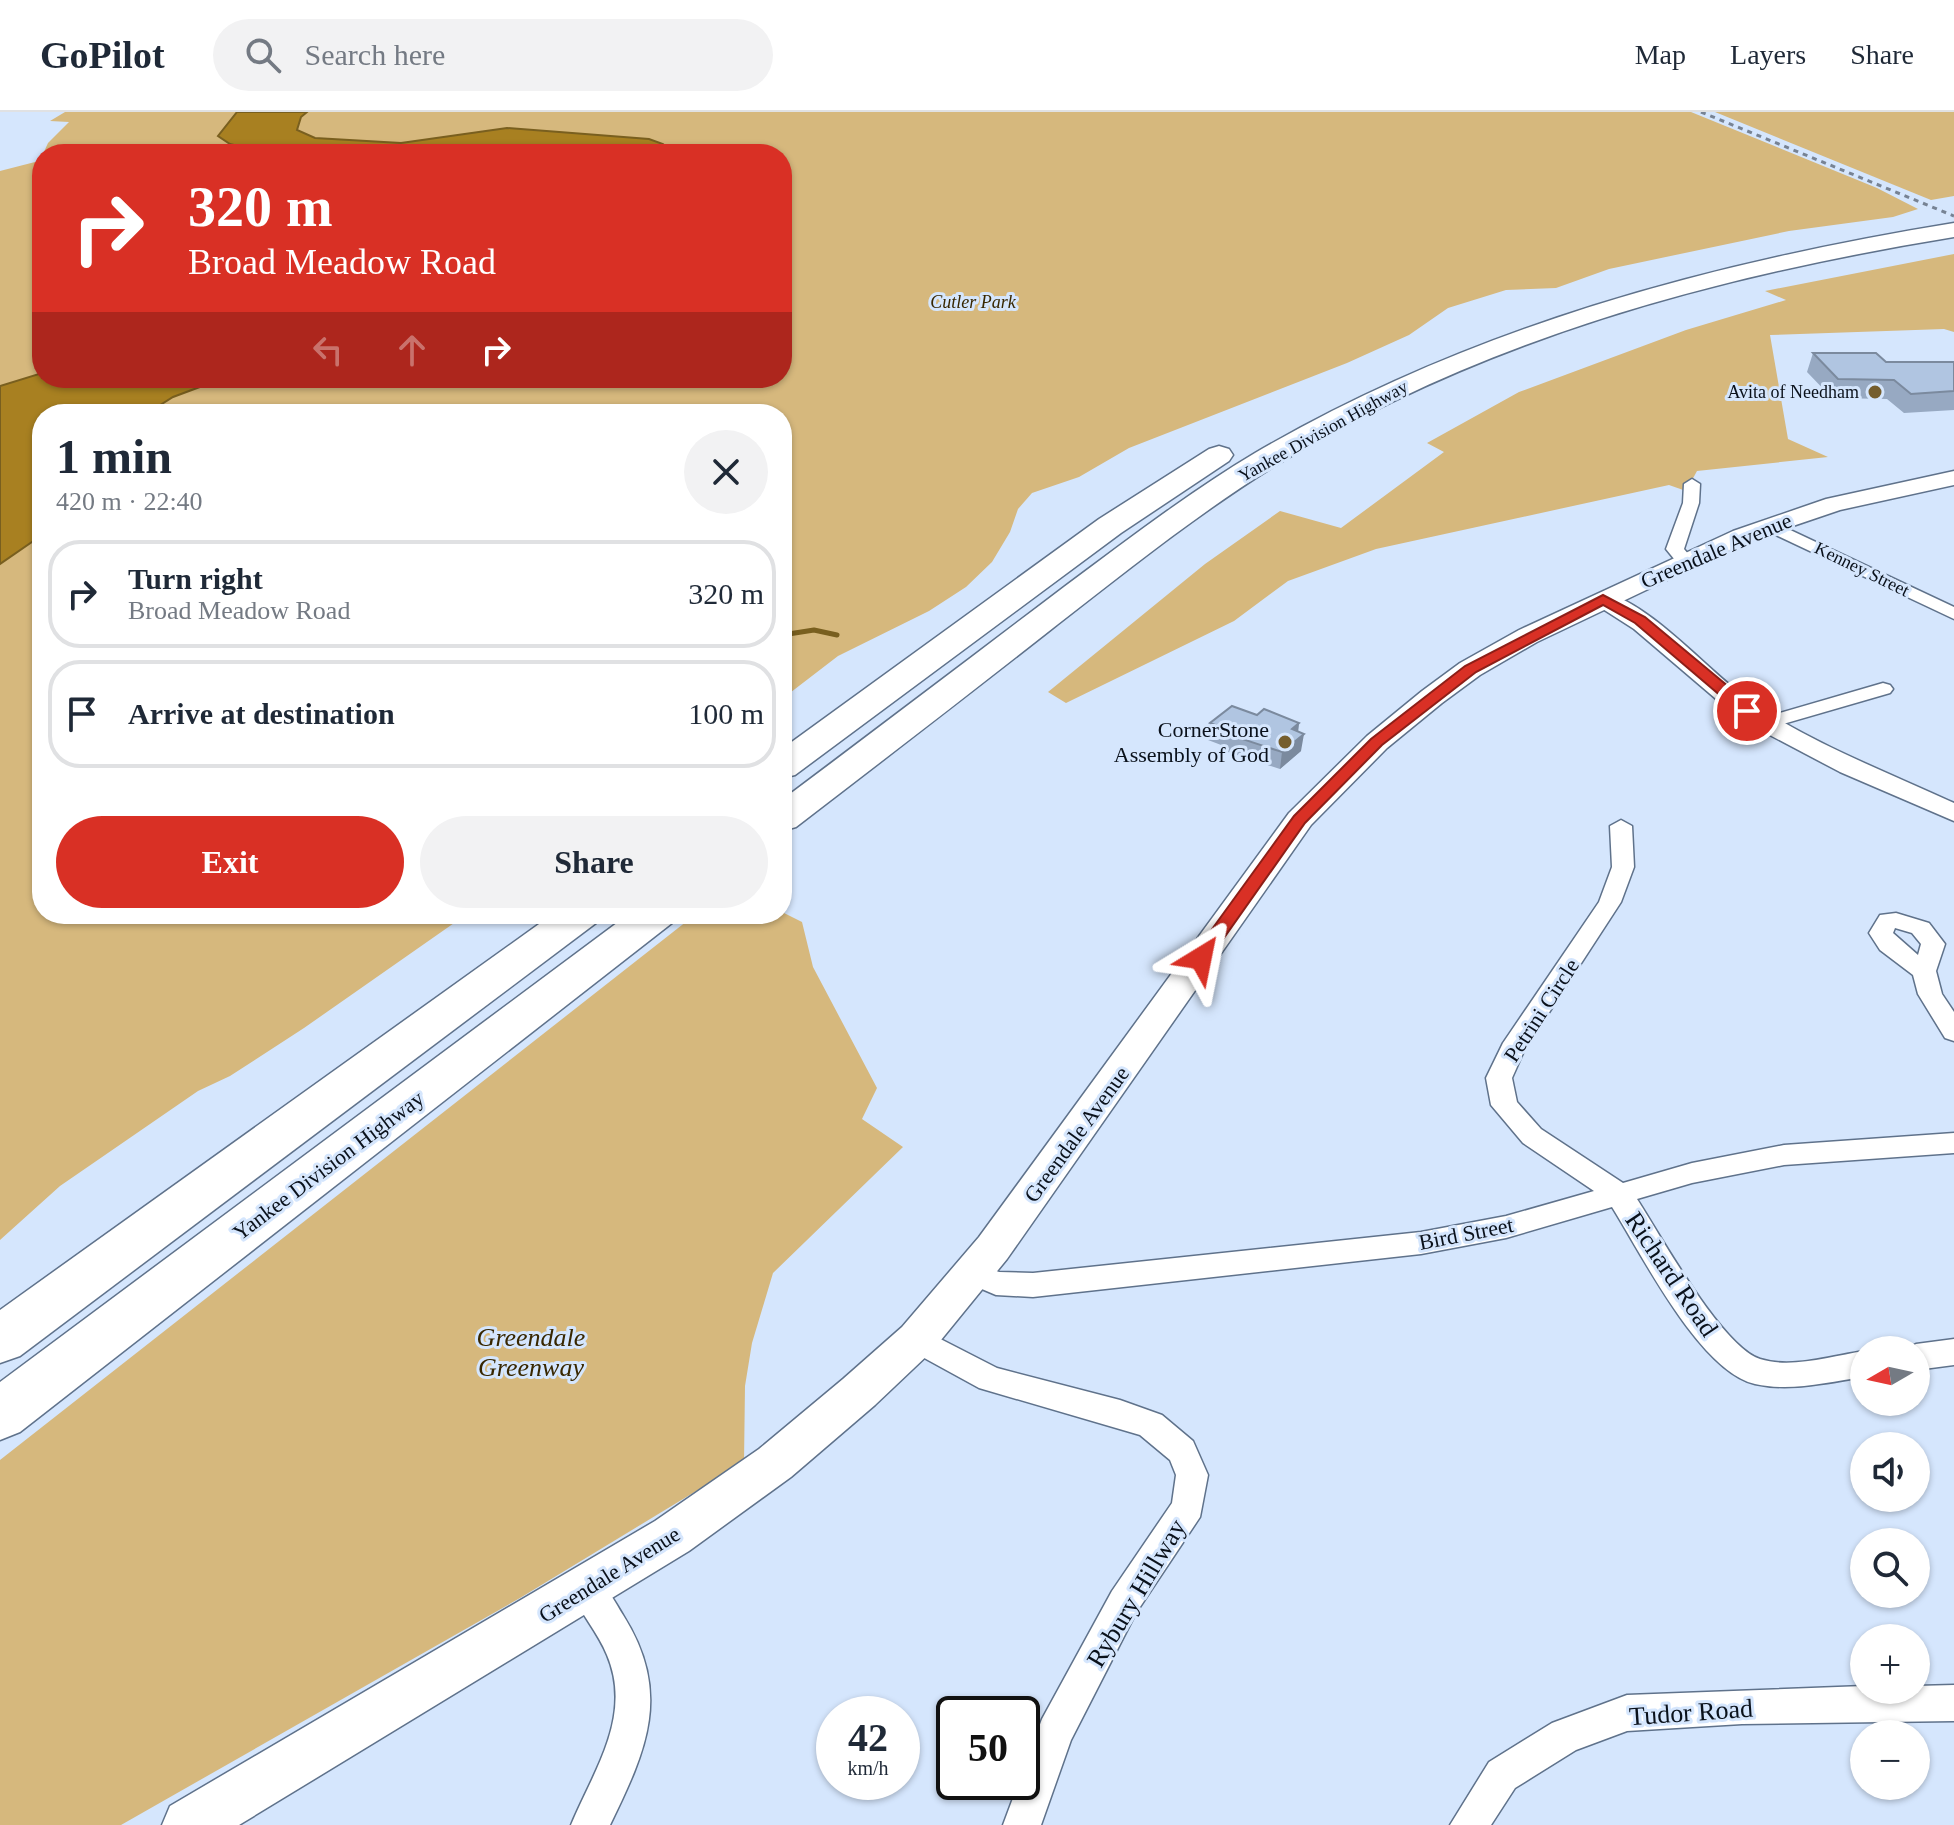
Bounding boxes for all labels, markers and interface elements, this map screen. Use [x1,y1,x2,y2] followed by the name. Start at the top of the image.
[213,19,773,91] search box
[241,33,285,77] icon: search
[40,34,165,76] text: GoPilot
[305,38,445,71] text: Search here
[1635,39,1686,70] text: Map
[1730,39,1806,70] text: Layers
[1850,39,1914,70] text: Share
[56,176,160,280] icon: right
[188,176,333,238] text: 320 m
[188,242,496,282] text: Broad Meadow Road
[930,292,1017,312] park label: Cutler Park
[306,328,350,372] icon: left
[390,328,434,372] icon: ahead
[474,328,518,372] icon: right
[1235,376,1411,486] street label: Yankee Division Highway
[1727,382,1859,402] place label: Avita of Needham
[1866,383,1884,401] marker: Avita of Needham
[56,430,172,483] text: 1 min
[684,430,768,514] button: close
[56,487,203,516] text: 420 m · 22:40
[1637,507,1795,594] street label: Greendale Avenue
[1812,538,1912,600] street label: Kenney Street
[128,562,263,595] text: Turn right
[60,572,104,616] icon: right
[688,577,764,610] text: 320 m
[128,596,350,625] text: Broad Meadow Road
[1713,677,1781,745] pin
[1725,689,1769,733] icon: arrive
[60,692,104,736] icon: arrive
[128,697,395,730] text: Arrive at destination
[688,697,764,730] text: 100 m
[1114,717,1269,767] place label: CornerStone Assembly of God
[1276,733,1294,751] marker: CornerStone Assembly of God
[56,816,404,908] button: Exit
[420,816,768,908] button: Share
[1159,916,1243,1000] position arrow
[1499,954,1584,1067] street label: Petrini Circle
[1019,1062,1134,1207] street label: Greendale Avenue
[228,1085,429,1245] street label: Yankee Division Highway
[1619,1207,1724,1342] street label: Richard Road
[1417,1212,1516,1255] street label: Bird Street
[477,1323,585,1382] park label: Greendale Greenway
[1850,1336,1930,1416] north arrow
[1850,1336,1930,1800] map controls
[1850,1432,1930,1512] button: sound
[1081,1514,1192,1672] street label: Rybury Hillway
[534,1521,684,1628] street label: Greendale Avenue
[1850,1528,1930,1608] button: search
[1850,1624,1930,1704] button: +
[1628,1694,1754,1731] street label: Tudor Road
[936,1696,1040,1800] speed limit sign: 50
[848,1715,888,1760] text: 42
[1850,1720,1930,1800] button: −
[847,1757,889,1779] text: km/h

